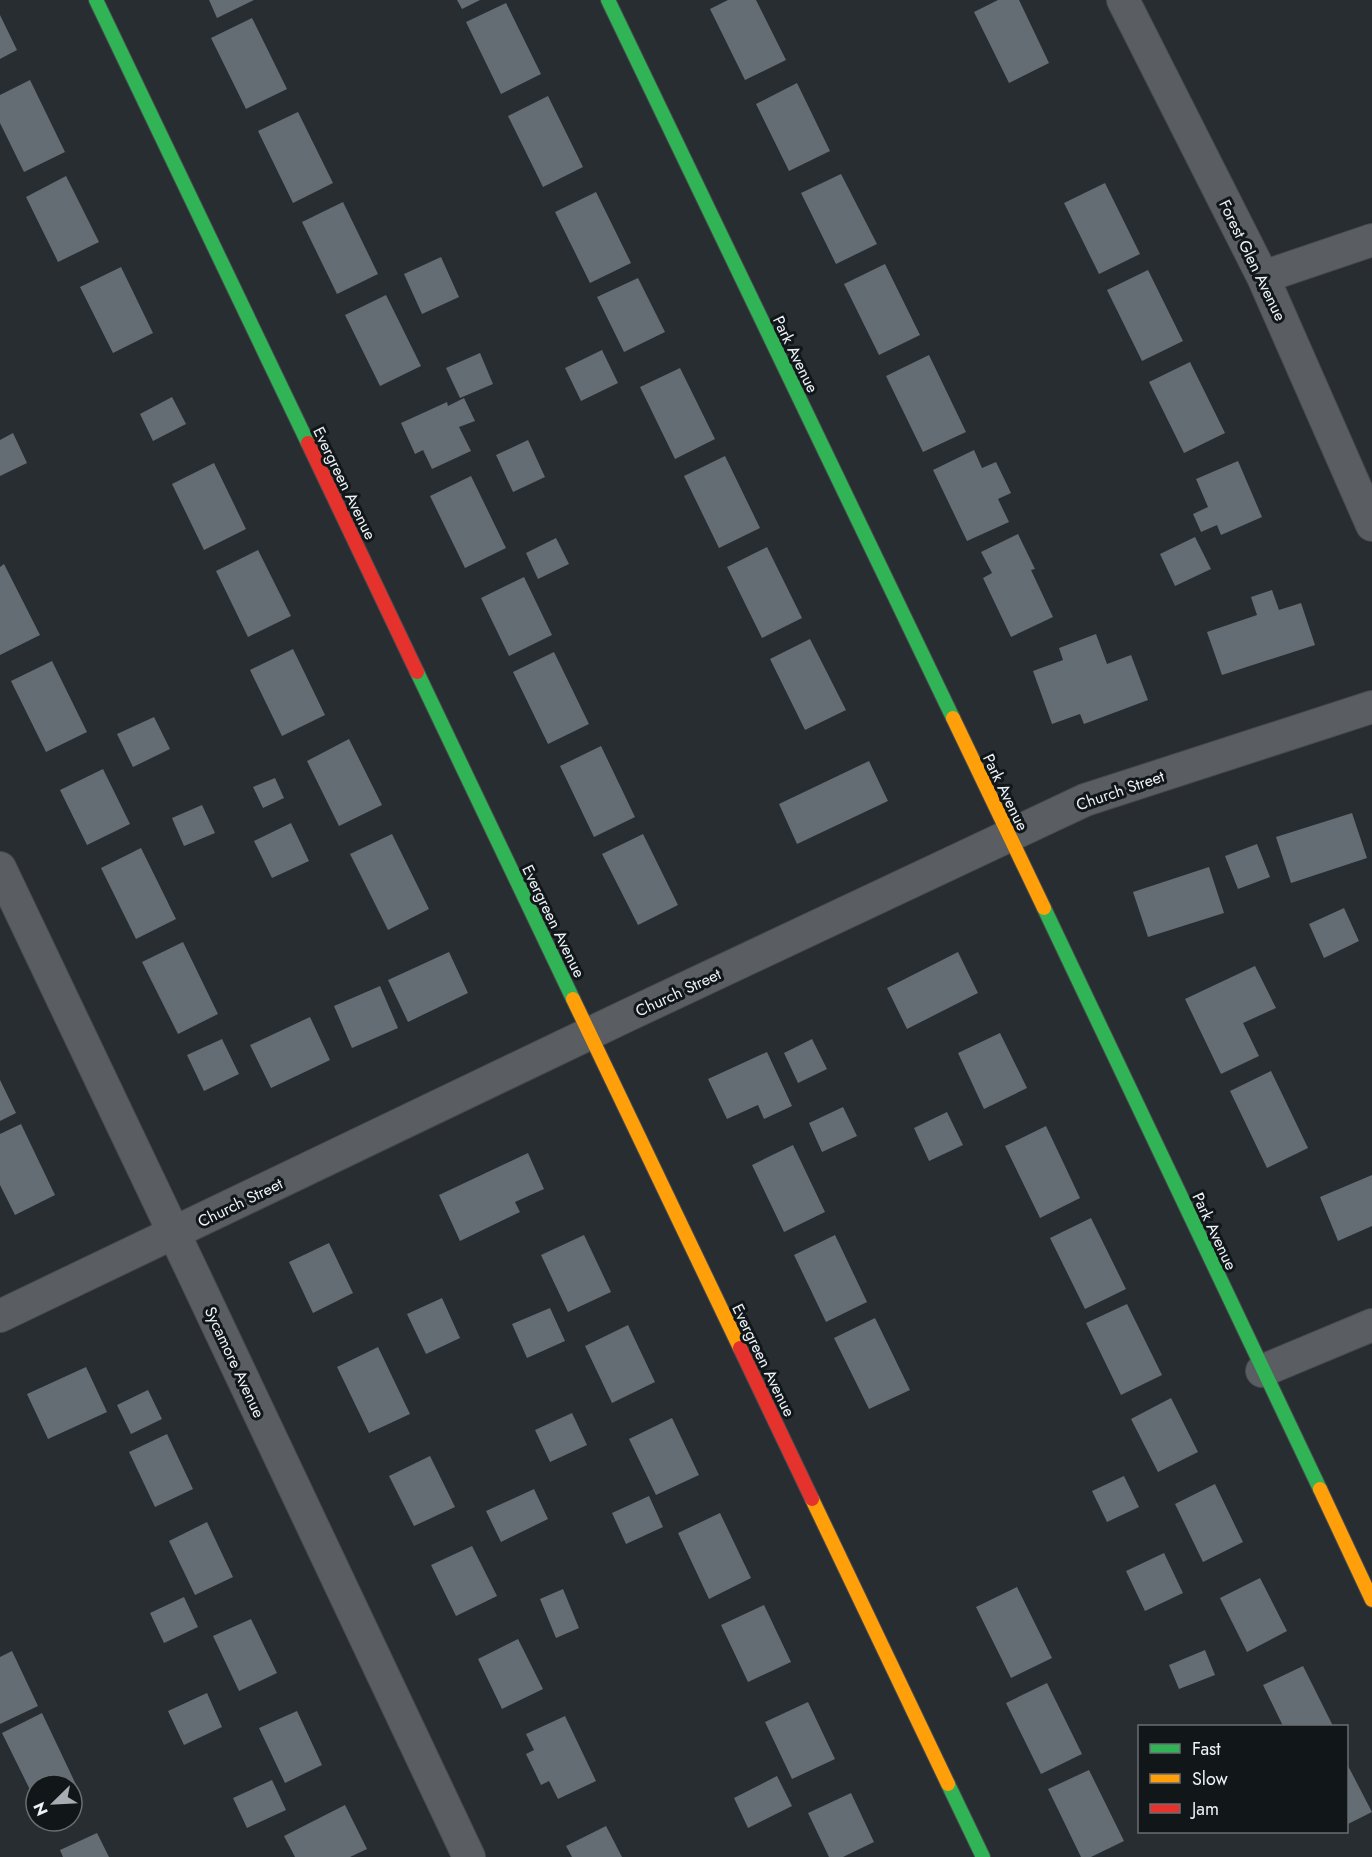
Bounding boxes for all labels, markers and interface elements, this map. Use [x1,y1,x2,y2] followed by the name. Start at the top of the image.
[1213,196,1292,325] street label: Forest Glen Avenue
[767,312,824,397] street label: Park Avenue
[307,423,382,544] street label: Evergreen Avenue
[977,750,1034,835] street label: Park Avenue
[1073,765,1168,816] street label: Church Street
[516,861,591,982] street label: Evergreen Avenue
[632,963,725,1022] street label: Church Street
[194,1172,287,1233] street label: Church Street
[1187,1189,1243,1274] street label: Park Avenue
[726,1300,801,1421] street label: Evergreen Avenue
[199,1303,270,1422] street label: Sycamore Avenue
[1138,1725,1348,1833] legend
[1192,1736,1221,1762] text: Fast
[1192,1766,1229,1792] text: Slow
[24,1773,84,1833] north arrow
[1190,1796,1219,1822] text: Jam
[28,1798,54,1819] text: N

